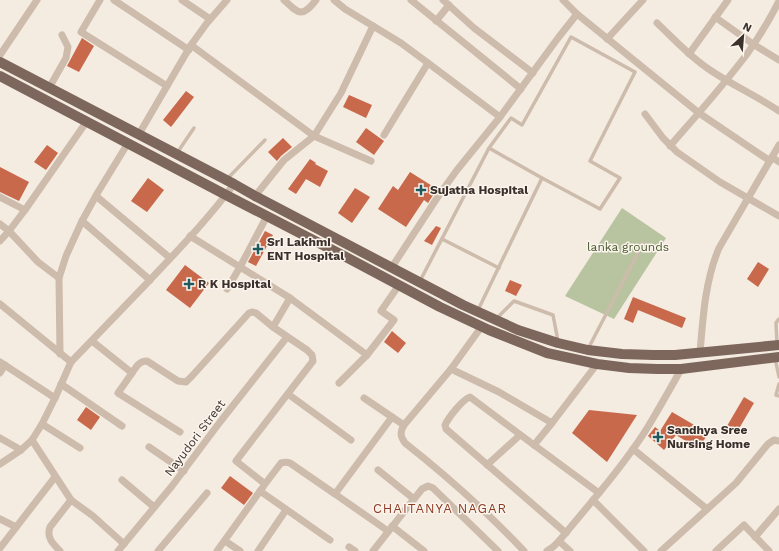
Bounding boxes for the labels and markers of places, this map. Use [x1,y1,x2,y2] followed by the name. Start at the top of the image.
[430,183,528,197] place label: Sujatha Hospital
[415,184,427,196] marker: Sujatha Hospital
[267,235,344,263] place label: Sri Lakhmi ENT Hospital
[252,243,264,255] marker: Sri Lakhmi ENT Hospital
[198,277,271,291] place label: R K Hospital
[183,278,195,290] marker: R K Hospital
[667,423,750,451] place label: Sandhya Sree Nursing Home
[652,431,664,443] marker: Sandhya Sree Nursing Home

